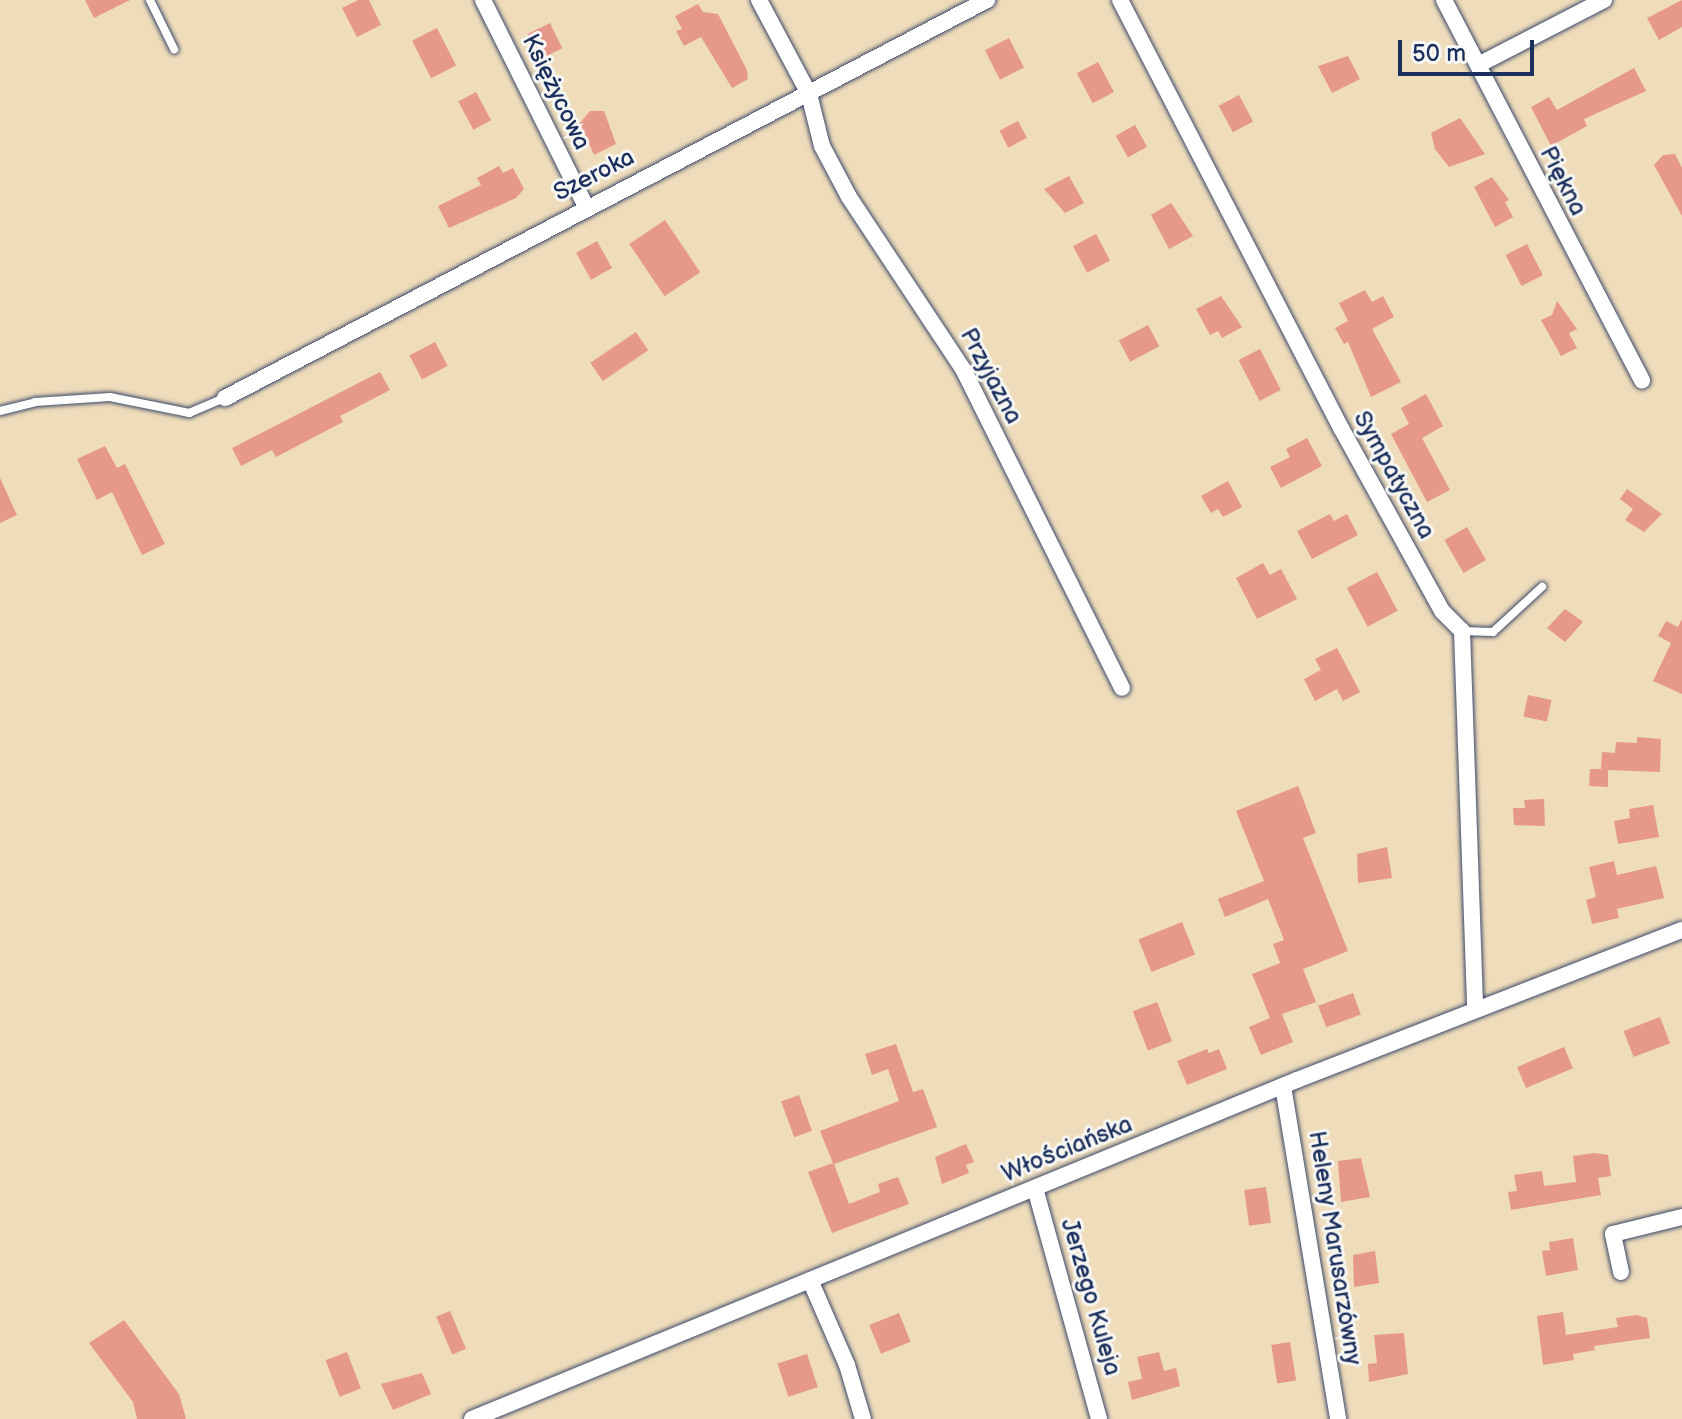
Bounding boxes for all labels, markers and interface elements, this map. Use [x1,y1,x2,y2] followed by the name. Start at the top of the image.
[1402,24,1538,74] scale bar
[516,30,596,154] street label: Księżycowa
[1412,39,1466,68] text: 50 m
[1533,142,1593,220] street label: Piękna
[549,143,639,207] street label: Szeroka
[954,323,1028,429] street label: Przyjazna
[1347,406,1441,544] street label: Sympatyczna
[998,1110,1136,1188] street label: Włościańska
[1302,1128,1368,1368] street label: Heleny Marusarzówny
[1055,1215,1127,1379] street label: Jerzego Kuleja

